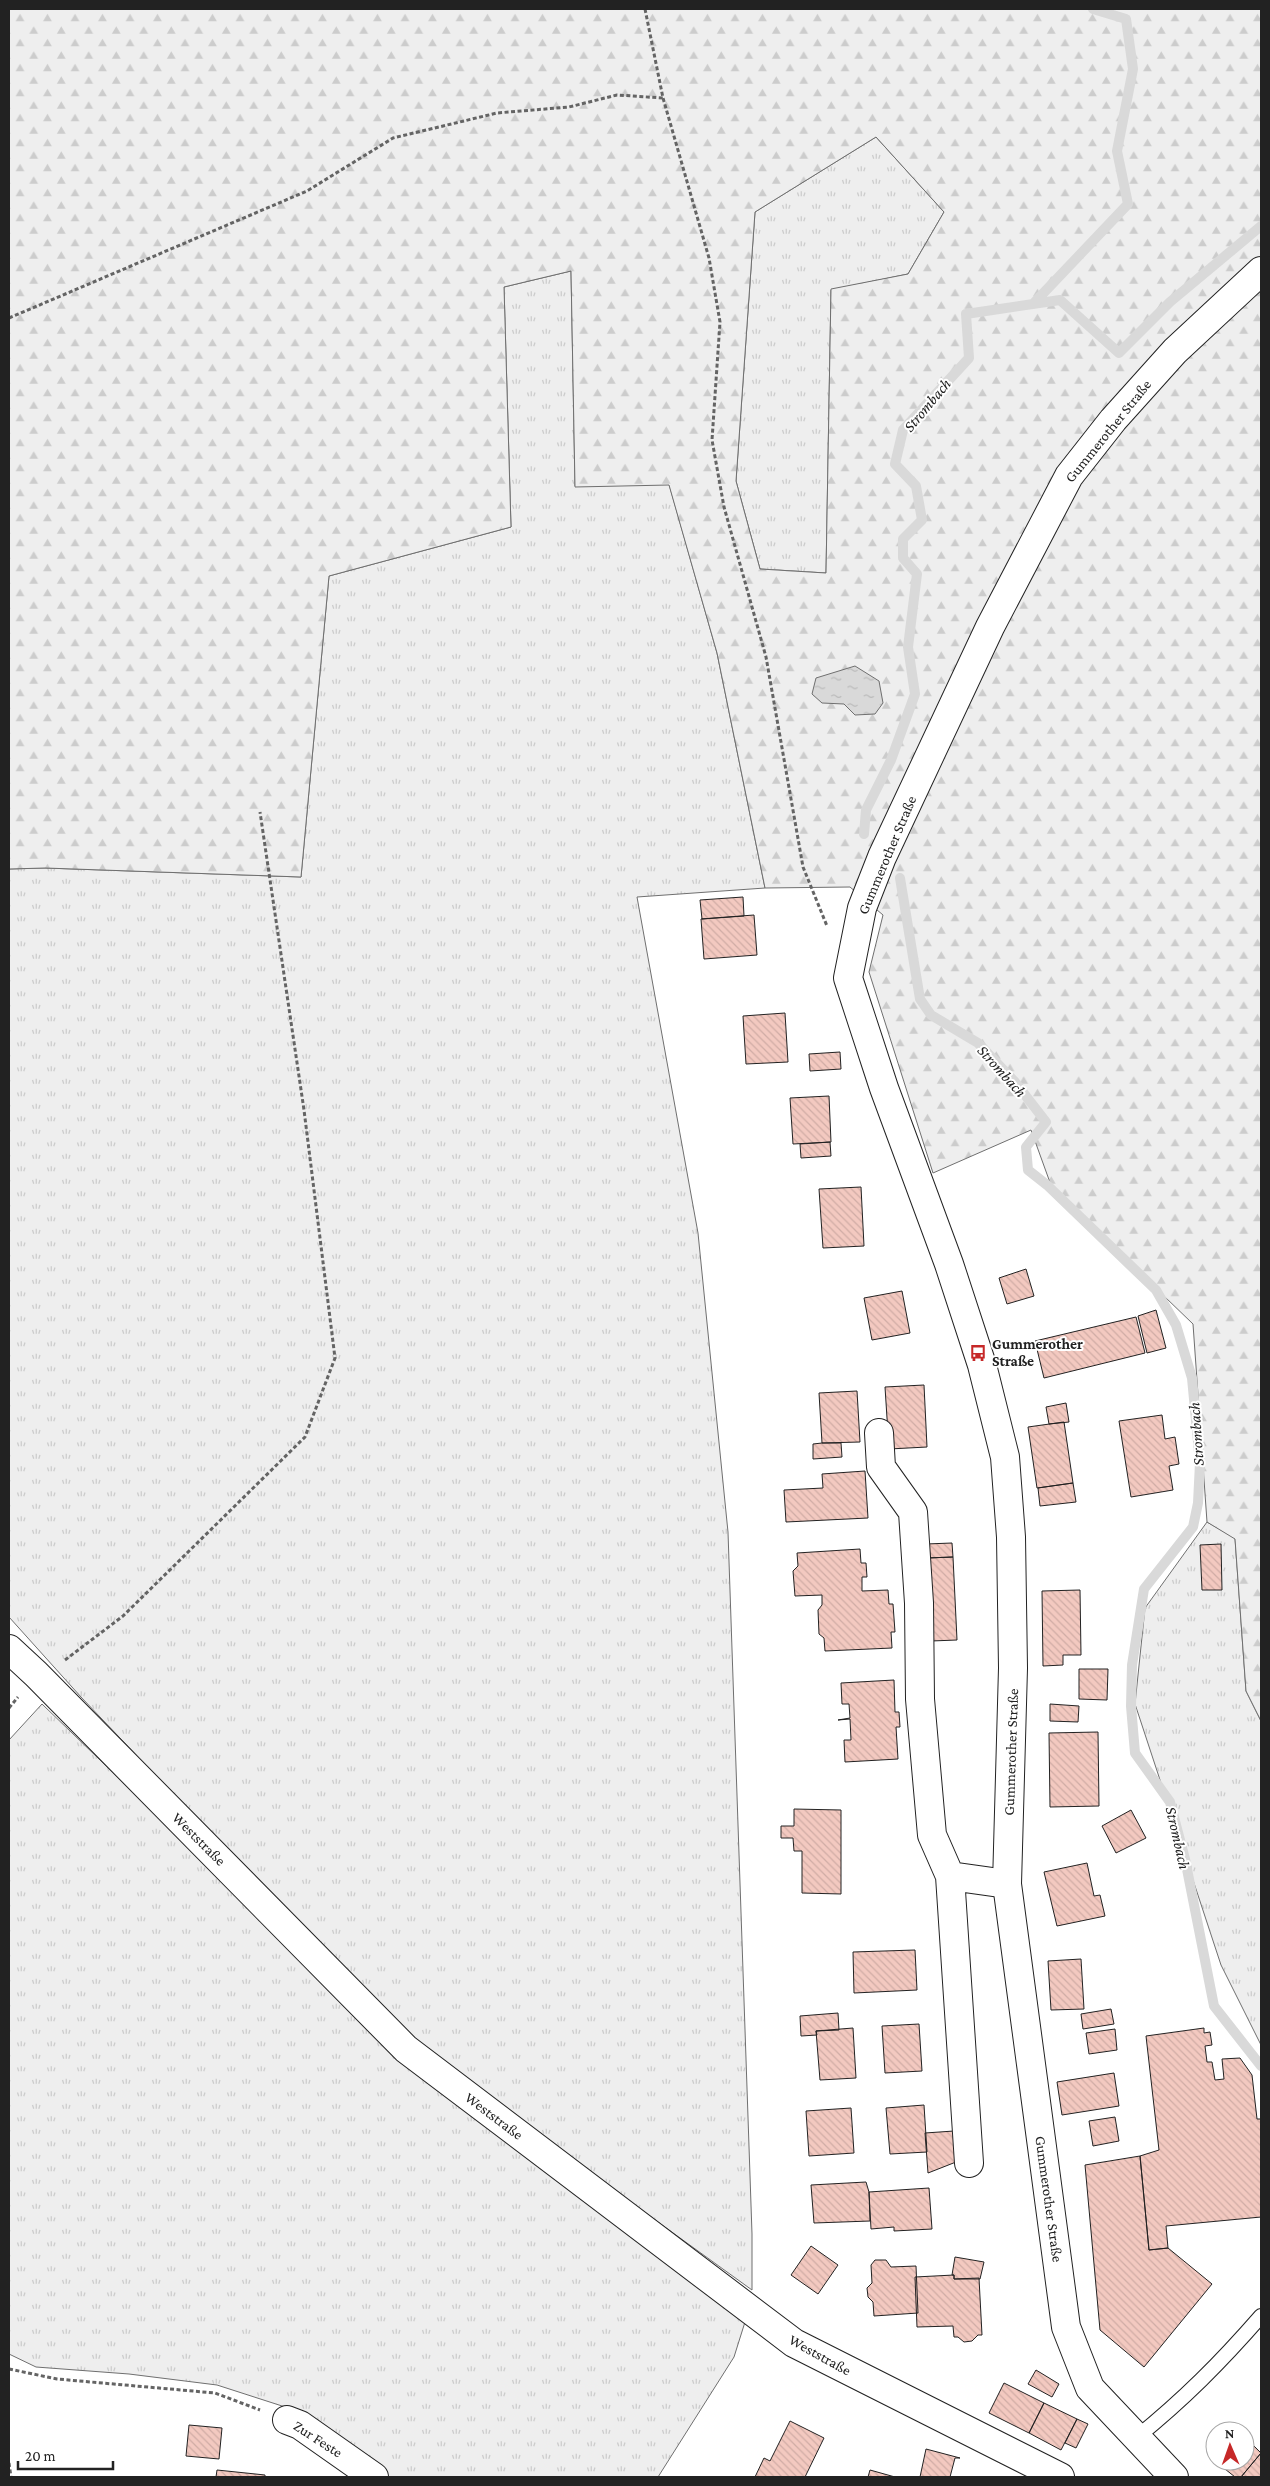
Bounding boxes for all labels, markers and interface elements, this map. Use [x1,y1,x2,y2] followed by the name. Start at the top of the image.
[900,375,954,435] water label: Strombach
[1062,376,1155,485] street label: Gummerother Straße
[855,793,919,917] street label: Gummerother Straße
[974,1042,1030,1101] water label: Strombach
[992,1336,1083,1369] place label: Gummerother Straße
[968,1343,988,1363] bus stop icon: Gummerother Straße
[1185,1401,1207,1466] water label: Strombach
[1001,1688,1021,1816] street label: Gummerother Straße
[1163,1805,1194,1871] water label: Strombach
[169,1809,229,1869] street label: Weststraße
[462,2089,526,2143] street label: Weststraße
[1032,2135,1066,2264] street label: Gummerother Straße
[786,2331,854,2379] street label: Weststraße
[291,2417,346,2461] street label: Zur Feste
[1205,2421,1255,2471] north arrow
[1224,2425,1235,2441] text: N
[18,2438,112,2470] scale bar
[25,2448,56,2464] text: 20 m

